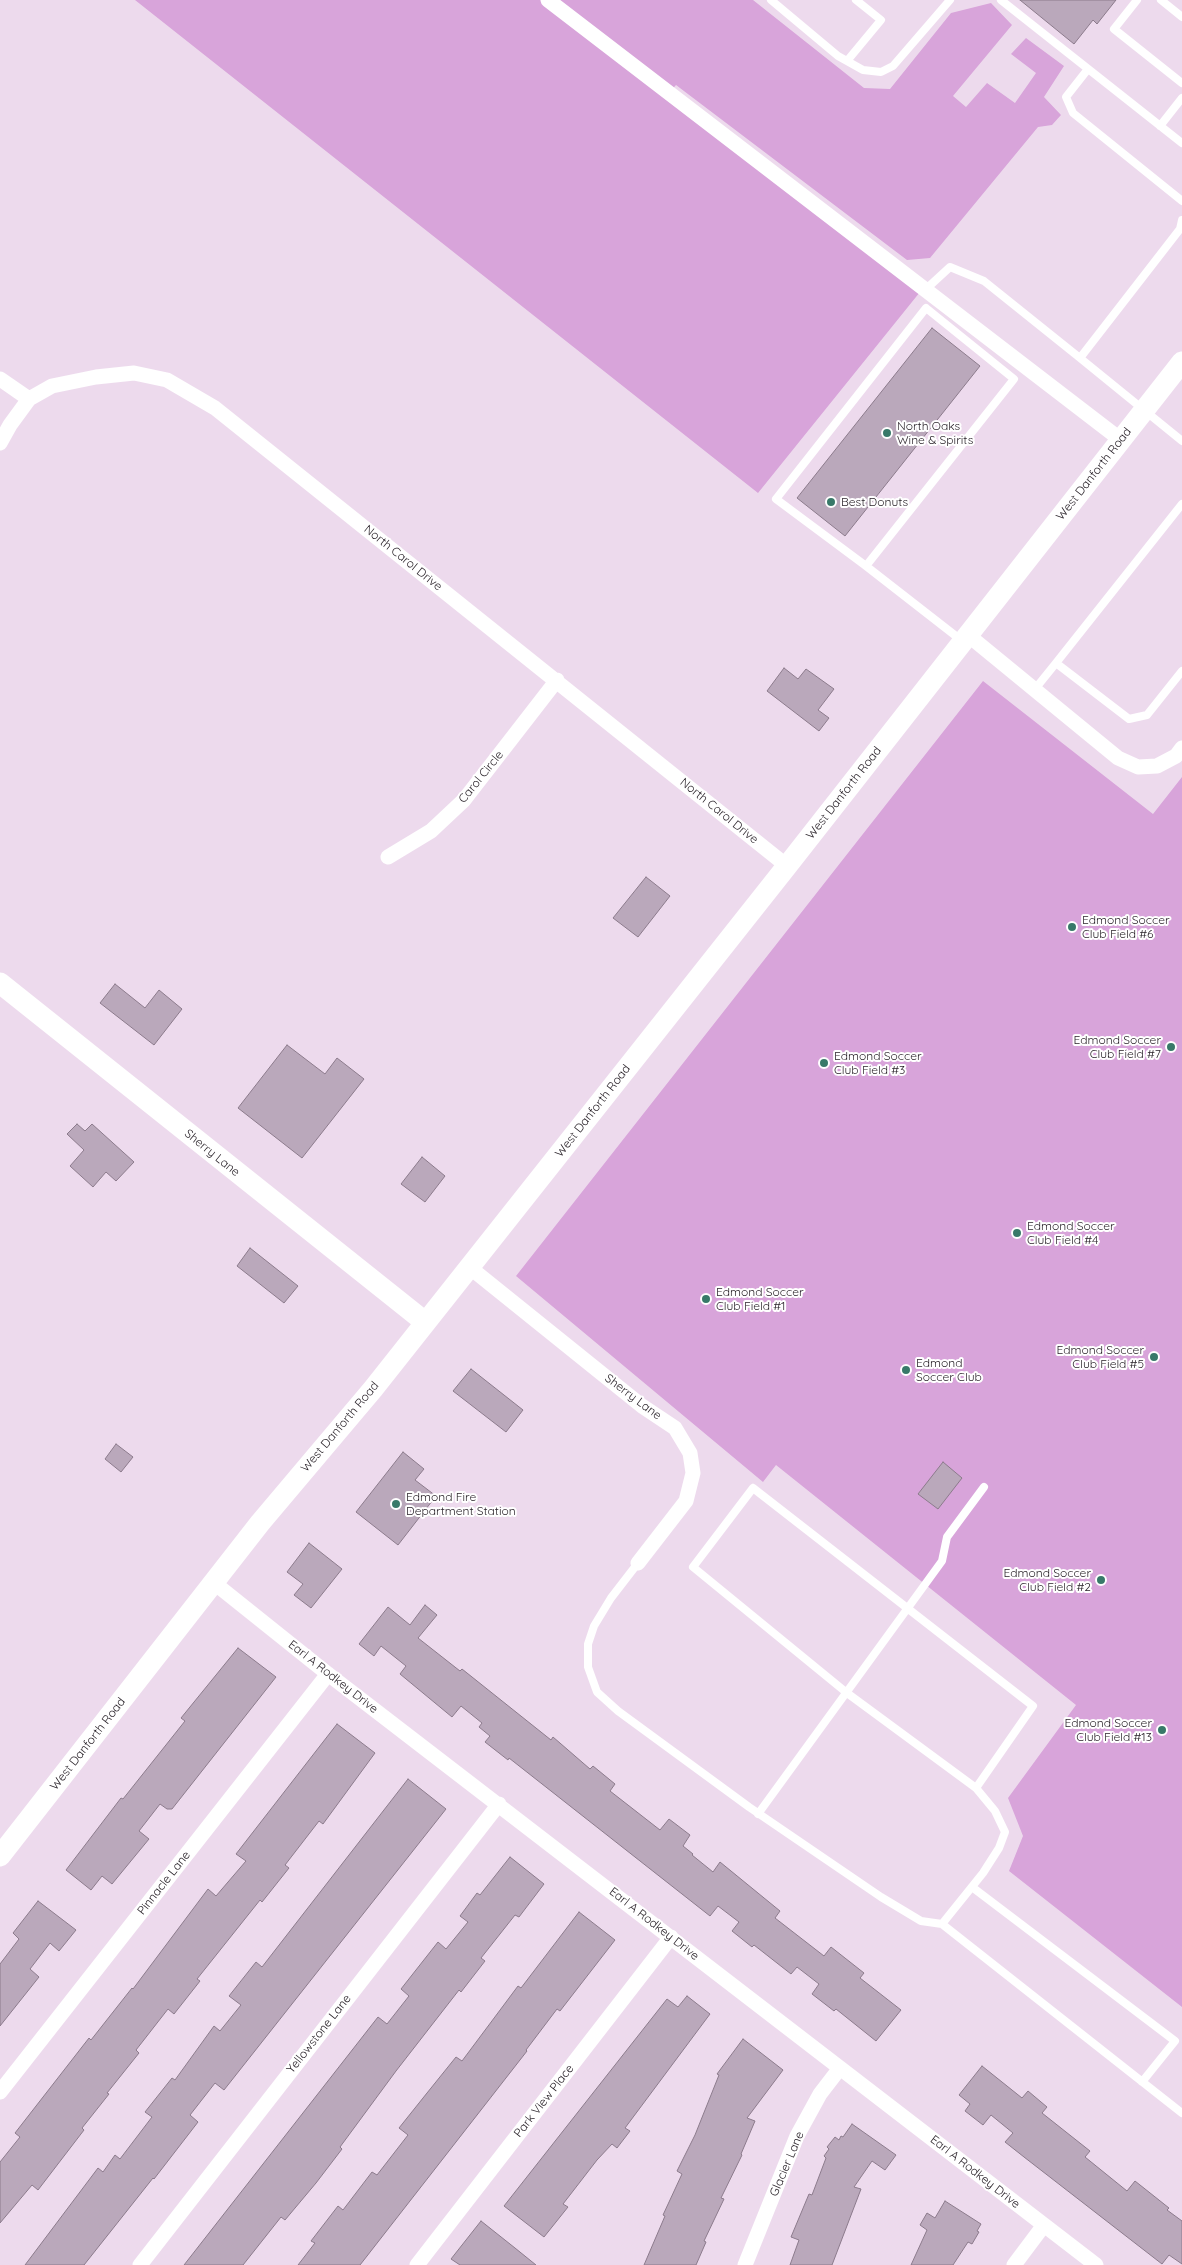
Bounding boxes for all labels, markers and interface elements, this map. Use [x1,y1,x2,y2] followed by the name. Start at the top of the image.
[897,419,973,447] place label: North Oaks Wine & Spirits
[1053,425,1135,523] street label: West Danforth Road
[881,427,893,439] marker: North Oaks Wine & Spirits
[841,495,908,509] place label: Best Donuts
[825,496,837,508] marker: Best Donuts
[361,522,445,594] street label: North Carol Drive
[803,744,885,842] street label: West Danforth Road
[456,748,506,806] street label: Carol Circle
[677,775,761,847] street label: North Carol Drive
[1082,913,1170,941] place label: Edmond Soccer Club Field #6
[1066,921,1078,933] marker: Edmond Soccer Club Field #6
[1073,1033,1161,1061] place label: Edmond Soccer Club Field #7
[1165,1041,1177,1053] marker: Edmond Soccer Club Field #7
[834,1049,922,1077] place label: Edmond Soccer Club Field #3
[818,1057,830,1069] marker: Edmond Soccer Club Field #3
[552,1062,634,1160] street label: West Danforth Road
[181,1126,243,1180] street label: Sherry Lane
[1027,1219,1115,1247] place label: Edmond Soccer Club Field #4
[1011,1227,1023,1239] marker: Edmond Soccer Club Field #4
[716,1285,804,1313] place label: Edmond Soccer Club Field #1
[700,1293,712,1305] marker: Edmond Soccer Club Field #1
[1056,1343,1144,1371] place label: Edmond Soccer Club Field #5
[1148,1351,1160,1363] marker: Edmond Soccer Club Field #5
[916,1356,982,1384] place label: Edmond Soccer Club
[900,1364,912,1376] marker: Edmond Soccer Club
[602,1371,664,1423] street label: Sherry Lane
[298,1379,382,1475] street label: West Danforth Road
[406,1490,516,1518] place label: Edmond Fire Department Station
[390,1498,402,1510] marker: Edmond Fire Department Station
[1003,1566,1091,1594] place label: Edmond Soccer Club Field #2
[1095,1574,1107,1586] marker: Edmond Soccer Club Field #2
[285,1637,381,1717] street label: Earl A Rodkey Drive
[47,1695,129,1793] street label: West Danforth Road
[1064,1716,1152,1744] place label: Edmond Soccer Club Field #13
[1156,1724,1168,1736] marker: Edmond Soccer Club Field #13
[135,1848,193,1918] street label: Pinnacle Lane
[606,1884,702,1964] street label: Earl A Rodkey Drive
[284,1992,354,2076] street label: Yellowstone Lane
[511,2062,577,2140] street label: Park View Place
[767,2129,807,2199] street label: Glacier Lane
[927,2132,1023,2212] street label: Earl A Rodkey Drive

